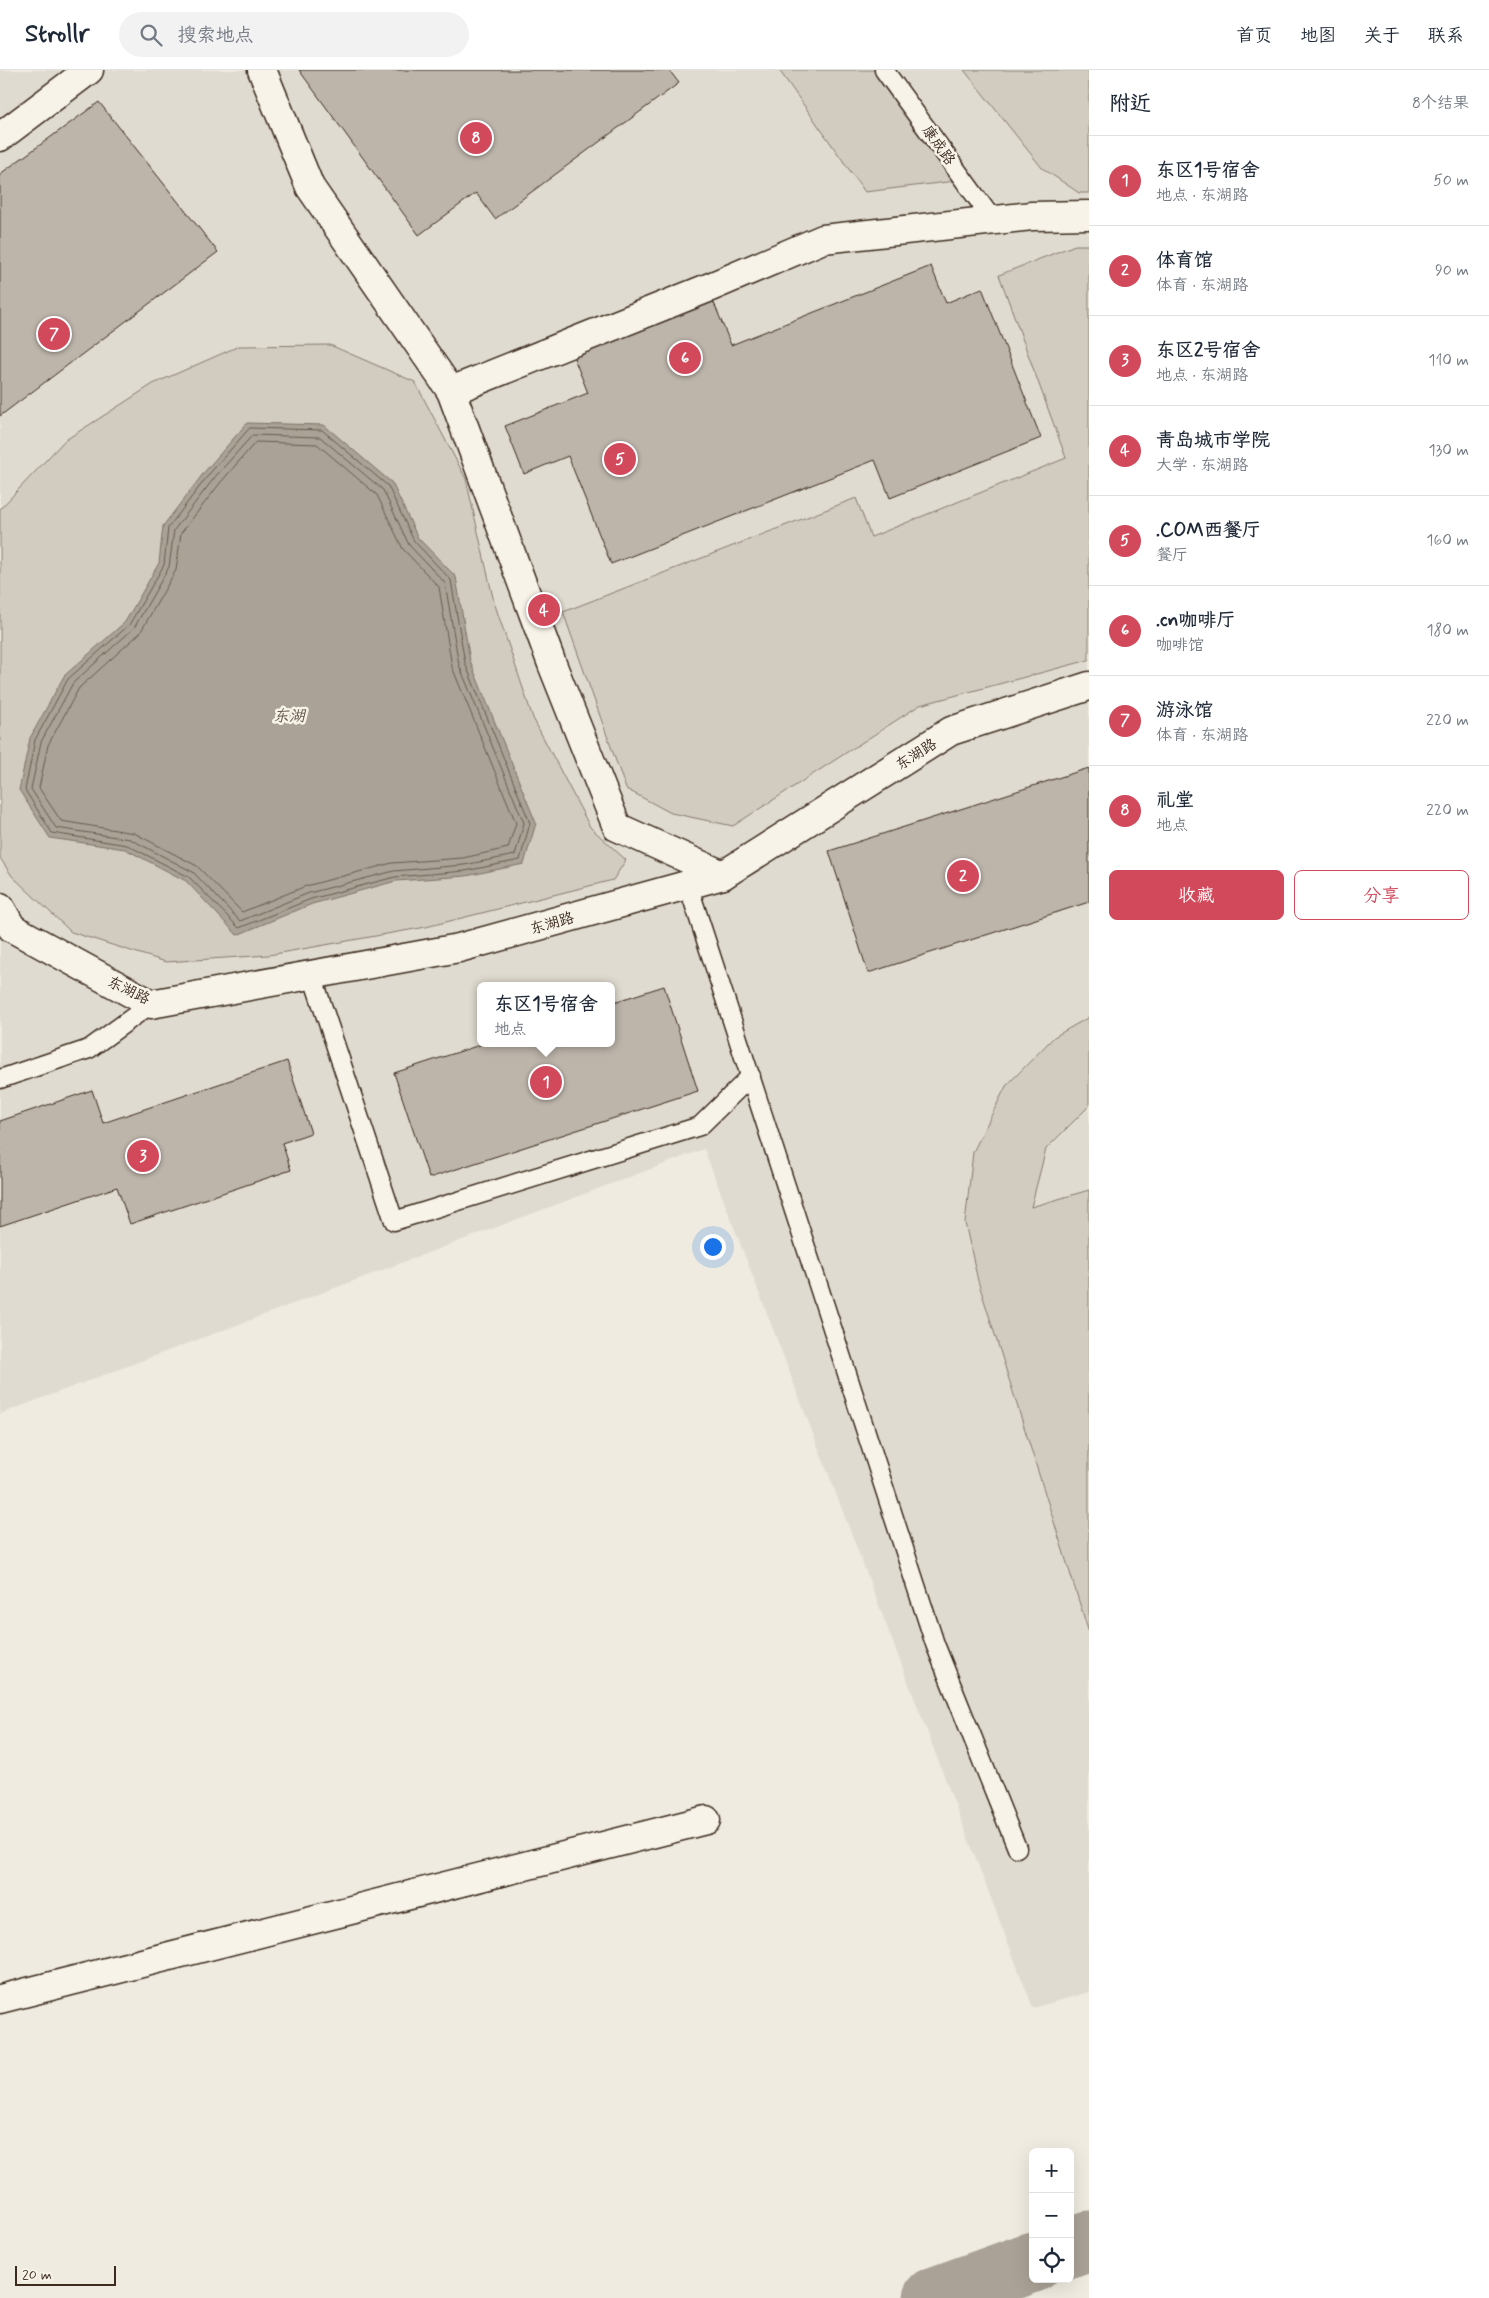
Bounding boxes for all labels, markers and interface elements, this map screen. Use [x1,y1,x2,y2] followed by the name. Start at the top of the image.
[119,12,469,57] search box
[25,19,89,50] text: Strollr
[137,21,165,49] icon: search
[177,23,253,48] text: 搜索地点
[1236,24,1272,48] text: 首页
[1300,24,1336,48] text: 地图
[1364,24,1400,48] text: 关于
[1428,24,1464,48] text: 联系
[1109,90,1151,118] text: 附近
[1412,93,1469,114] text: 8个结果
[460,119,492,157] pin: 8
[917,122,960,170] street label: 康成路
[1156,158,1260,183] text: 东区1号宿舍
[1121,170,1129,191] text: 1
[1433,170,1469,191] text: 50 m
[1156,185,1248,206] text: 地点 · 东湖路
[1156,248,1213,273] text: 体育馆
[1121,260,1129,281] text: 2
[1435,260,1469,281] text: 90 m
[1156,275,1248,296] text: 体育 · 东湖路
[38,315,70,353] pin: 7
[1156,338,1260,363] text: 东区2号宿舍
[669,339,701,377] pin: 6
[1121,350,1129,371] text: 3
[1428,350,1469,371] text: 110 m
[1156,365,1248,386] text: 地点 · 东湖路
[1156,428,1270,453] text: 青岛城市学院
[604,440,636,478] pin: 5
[1120,440,1130,461] text: 4
[1428,440,1469,461] text: 130 m
[1156,455,1248,476] text: 大学 · 东湖路
[1156,518,1261,543] text: .COM西餐厅
[1120,530,1130,551] text: 5
[1426,530,1469,551] text: 160 m
[1156,545,1188,566] text: 餐厅
[528,591,560,629] pin: 4
[1156,608,1235,633] text: .cn咖啡厅
[1121,620,1129,641] text: 6
[1426,620,1469,641] text: 180 m
[1156,635,1204,656] text: 咖啡馆
[1156,698,1213,723] text: 游泳馆
[273,706,307,727] water label: 东湖
[1120,710,1130,731] text: 7
[1426,710,1469,731] text: 220 m
[1156,725,1248,746] text: 体育 · 东湖路
[892,734,941,775] street label: 东湖路
[1156,788,1194,813] text: 礼堂
[1120,800,1130,821] text: 8
[1426,800,1469,821] text: 220 m
[1156,815,1188,836] text: 地点
[947,857,979,895] pin: 2
[1109,870,1284,920] button: 收藏
[1294,870,1469,920] button: 分享
[528,908,577,940] street label: 东湖路
[104,972,153,1010] street label: 东湖路
[477,982,615,1047] popup
[494,992,598,1017] text: 东区1号宿舍
[494,1019,526,1040] text: 地点
[530,1063,562,1101] pin: 1
[127,1137,159,1175] pin: 3
[700,1234,726,1260] your location
[1029,2148,1074,2283] map controls
[1029,2148,1074,2193] button: +
[1029,2193,1074,2238] button: −
[1029,2238,1074,2283] button: locate
[15,2263,116,2286] scale bar
[22,2266,52,2284] text: 20 m

